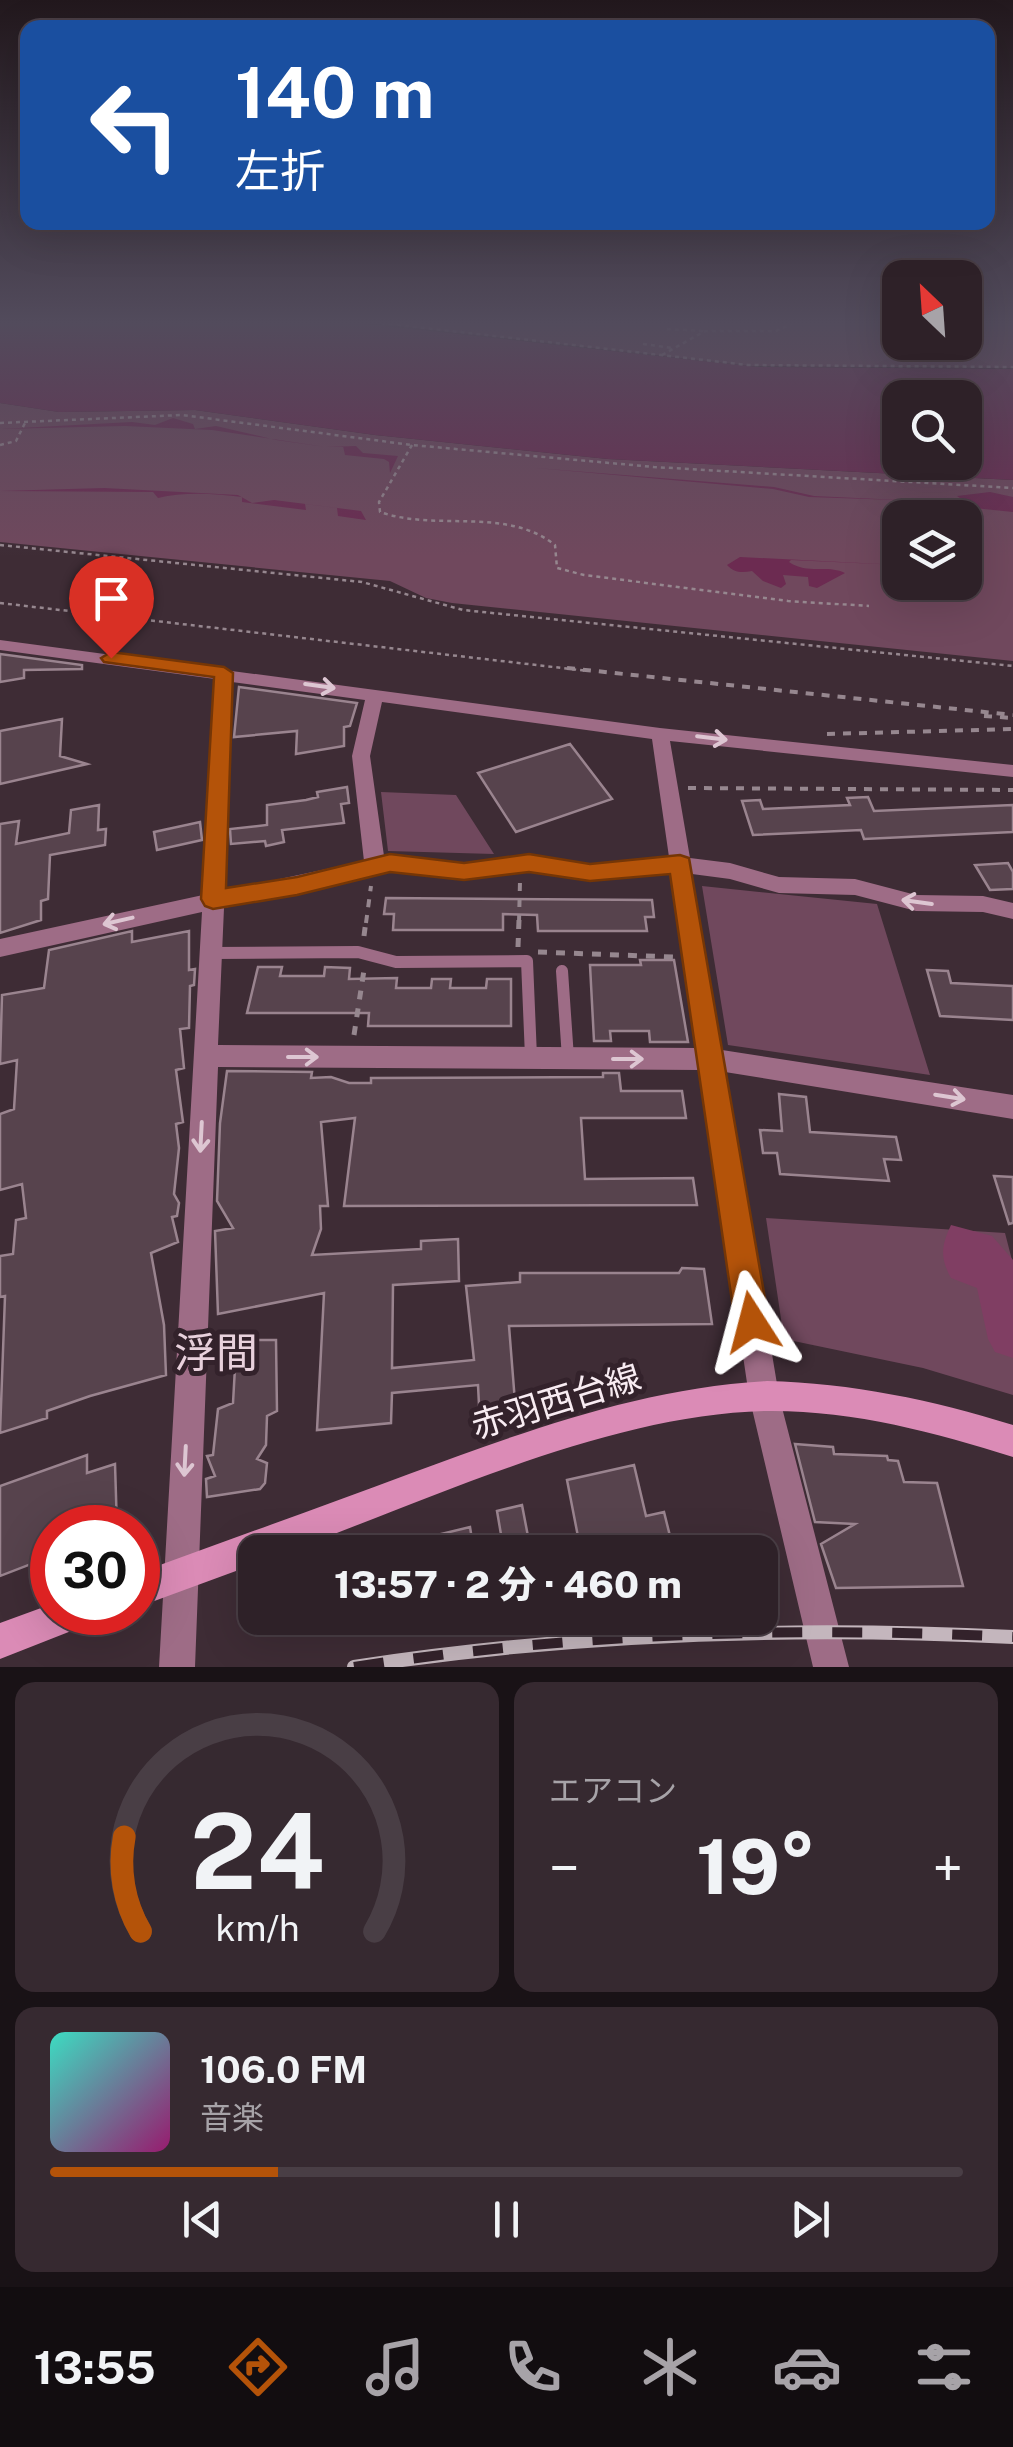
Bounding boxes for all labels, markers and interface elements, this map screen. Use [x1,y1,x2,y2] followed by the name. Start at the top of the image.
[235,51,434,134] text: 140 m
[70,60,200,190] icon: left
[235,144,325,197] text: 左折
[882,260,982,360] north arrow
[882,260,982,600] map controls
[882,380,982,480] button: search
[882,500,982,600] button: layers
[69,556,154,659] pin
[84,571,139,626] icon: arrive
[304,677,336,696] one-way arrow
[695,729,727,748] one-way arrow
[901,893,933,911] one-way arrow
[103,913,135,931] one-way arrow
[287,1047,319,1066] one-way arrow
[612,1050,644,1068] one-way arrow
[933,1088,966,1107] one-way arrow
[192,1120,211,1152] one-way arrow
[700,1270,804,1374] position arrow
[174,1328,258,1377] district label: 浮間
[466,1356,646,1446] street label: 赤羽西台線
[175,1445,194,1477] one-way arrow
[30,1505,160,1635] speed limit sign: 30
[334,1562,682,1607] text: 13:57 · 2 分 · 460 m
[549,1772,677,1809] text: エアコン
[190,1790,324,1912] text: 24
[696,1823,816,1911] text: 19°
[549,1836,580,1900] text: −
[933,1836,963,1900] text: +
[215,1907,299,1949] text: km/h
[200,2047,367,2092] text: 106.0 FM
[200,2099,264,2136] text: 音楽
[175,2192,230,2247] icon: previous
[479,2192,534,2247] icon: pause
[783,2192,838,2247] icon: next
[223,2332,293,2402] icon: directions
[360,2332,430,2402] icon: music
[498,2332,568,2402] icon: phone
[635,2332,705,2402] icon: climate
[772,2332,842,2402] icon: car
[909,2332,979,2402] icon: filters
[34,2341,156,2394] text: 13:55

